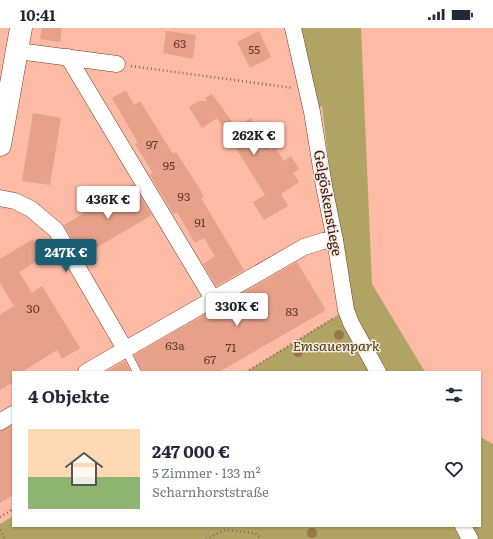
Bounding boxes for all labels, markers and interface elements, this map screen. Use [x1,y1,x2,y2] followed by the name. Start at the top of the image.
[20,3,55,26] text: 10:41
[174,34,186,52] house number: 63
[248,40,260,58] house number: 55
[221,122,287,156] pin: 262K €
[232,125,276,144] text: 262K €
[146,135,158,153] house number: 97
[310,148,348,257] street label: Gelgöskenstiege
[163,156,175,174] house number: 95
[75,186,141,220] pin: 436K €
[178,187,190,205] house number: 93
[86,189,130,208] text: 436K €
[194,213,206,231] house number: 91
[33,239,99,273] pin: 247K €
[44,242,88,261] text: 247K €
[204,293,270,327] pin: 330K €
[215,296,259,315] text: 330K €
[26,299,40,317] house number: 30
[285,302,299,320] house number: 83
[292,335,380,355] park label: Emsauenpark
[165,336,185,354] house number: 63a
[226,338,237,356] house number: 71
[204,350,216,368] house number: 67
[28,383,109,408] text: 4 Objekte
[443,384,465,406] icon: filters
[152,438,230,463] text: 247 000 €
[60,445,108,493] icon: home
[443,458,465,480] icon: heart
[152,463,261,482] text: 5 Zimmer · 133 m²
[152,482,269,501] text: Scharnhorststraße

